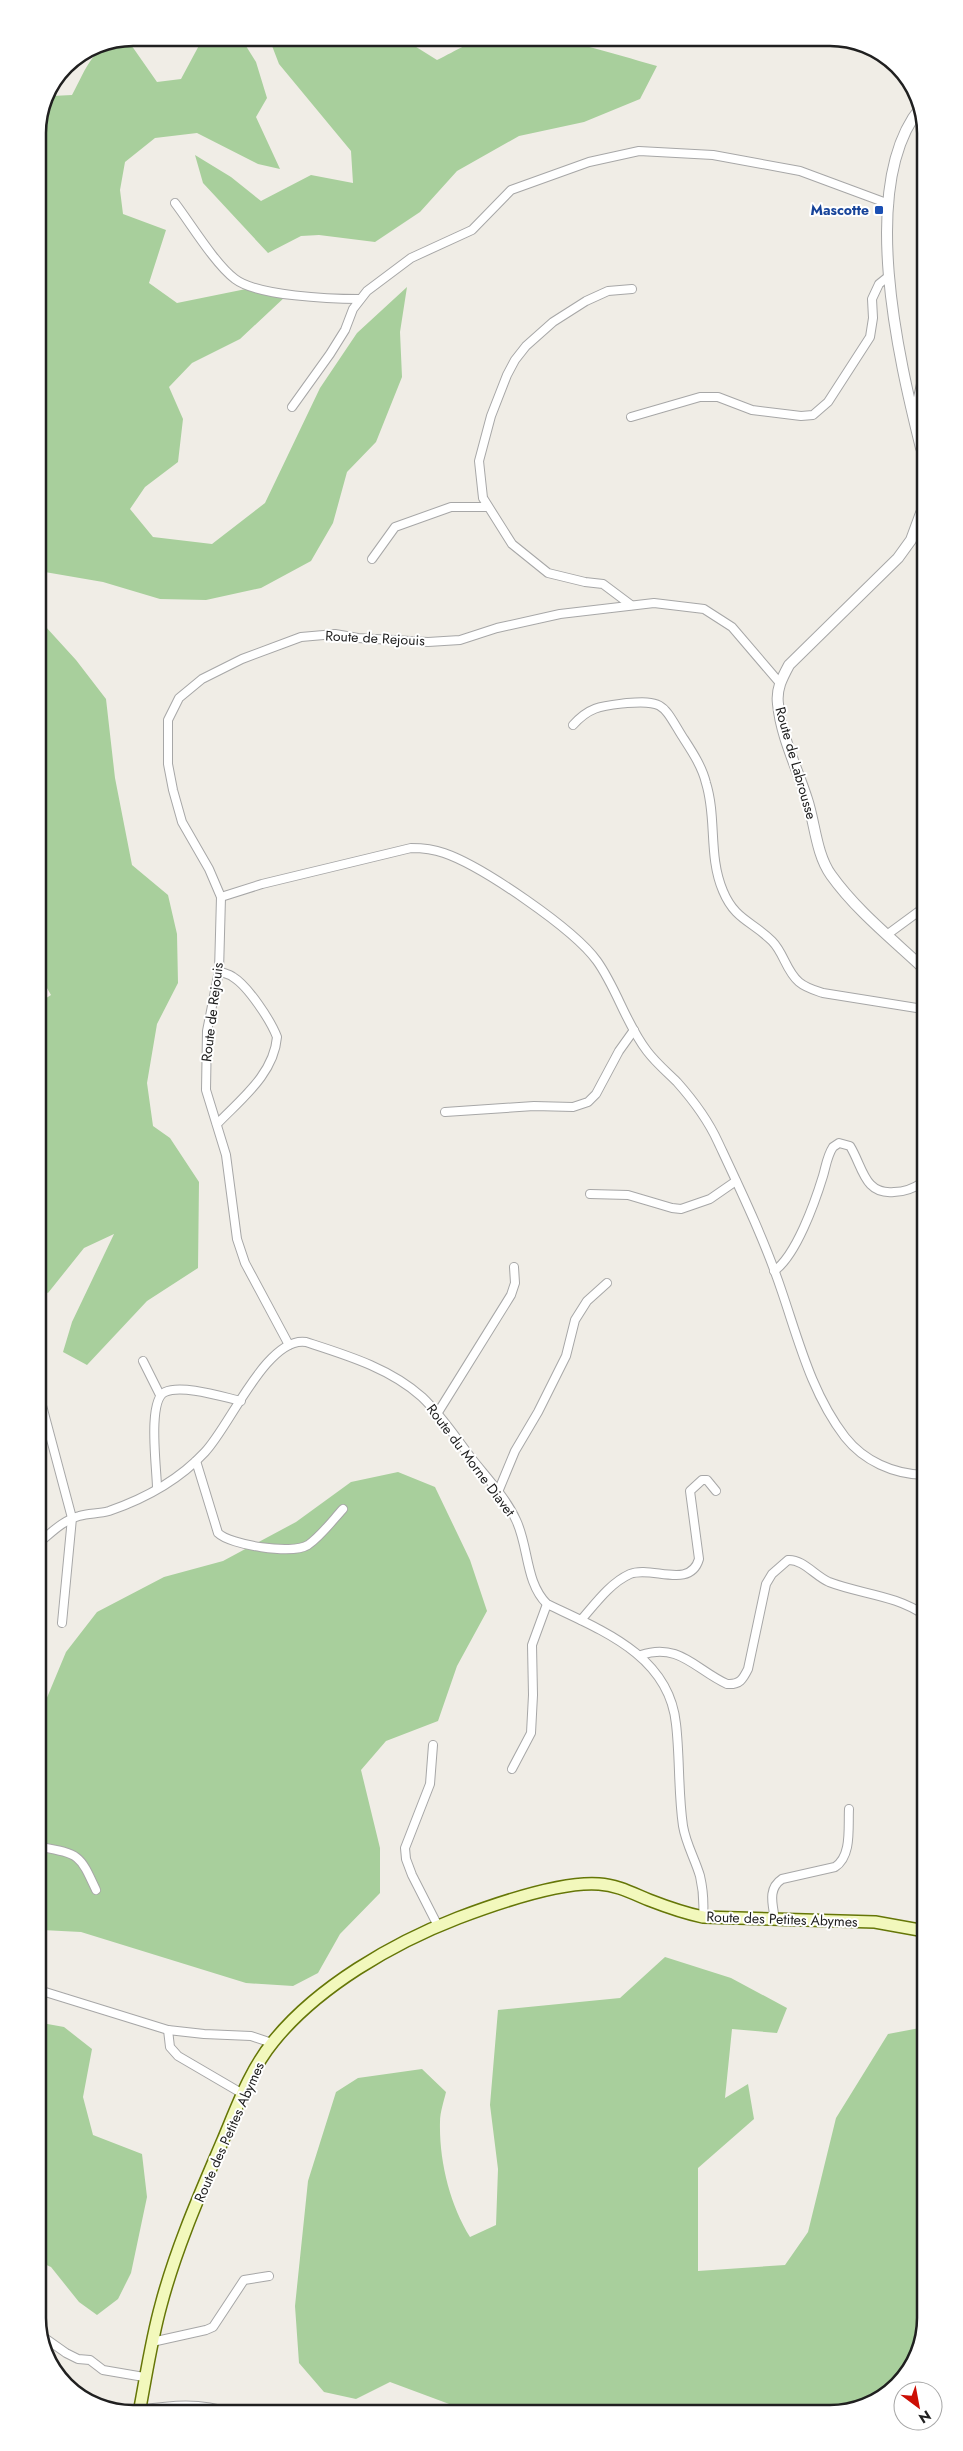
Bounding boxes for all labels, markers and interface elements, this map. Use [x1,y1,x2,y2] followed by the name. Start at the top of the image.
[810,200,869,220] place label: Mascotte
[873,204,885,216] marker: Mascotte
[325,625,426,651] street label: Route de Rejouis
[770,704,822,822] street label: Route de Labrousse
[196,961,228,1063] street label: Route de Rejouis
[422,1400,520,1521] street label: Route du Morne Diavet
[706,1906,858,1932] street label: Route des Petites Abymes
[189,2058,269,2205] street label: Route des Petites Abymes
[893,2381,943,2431] north arrow
[915,2406,935,2428] text: N

